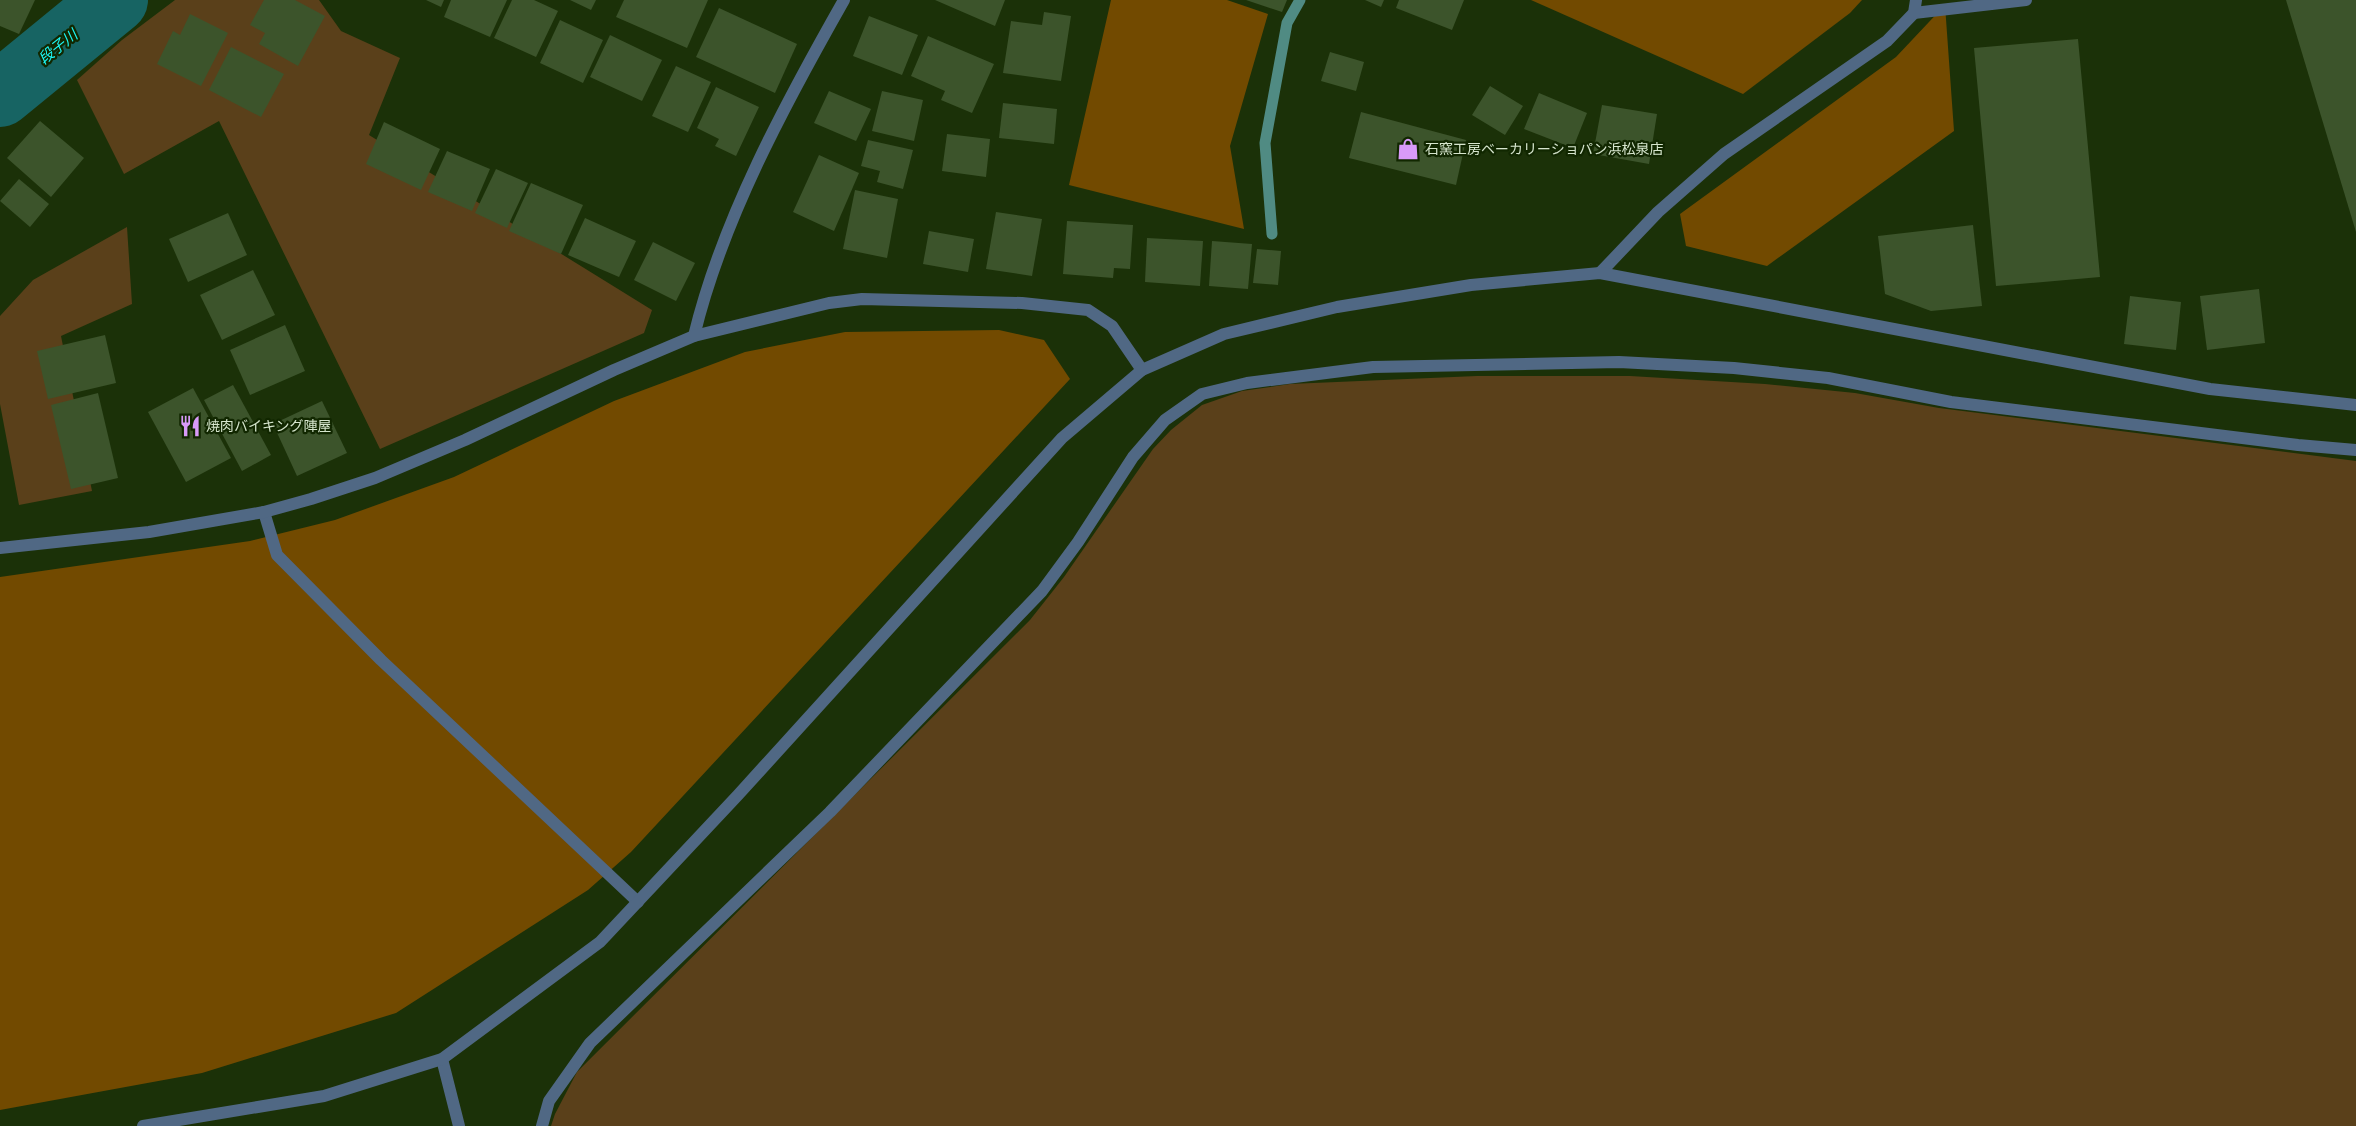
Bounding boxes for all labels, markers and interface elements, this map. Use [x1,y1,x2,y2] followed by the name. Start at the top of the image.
[35,25,83,68] water label: 段子川
[1395,136,1421,162] shop icon: 石窯工房ベーカリーショパン浜松泉店
[1425,141,1663,158] place label: 石窯工房ベーカリーショパン浜松泉店
[177,413,203,439] restaurant icon: 焼肉バイキング陣屋
[206,418,332,435] place label: 焼肉バイキング陣屋

